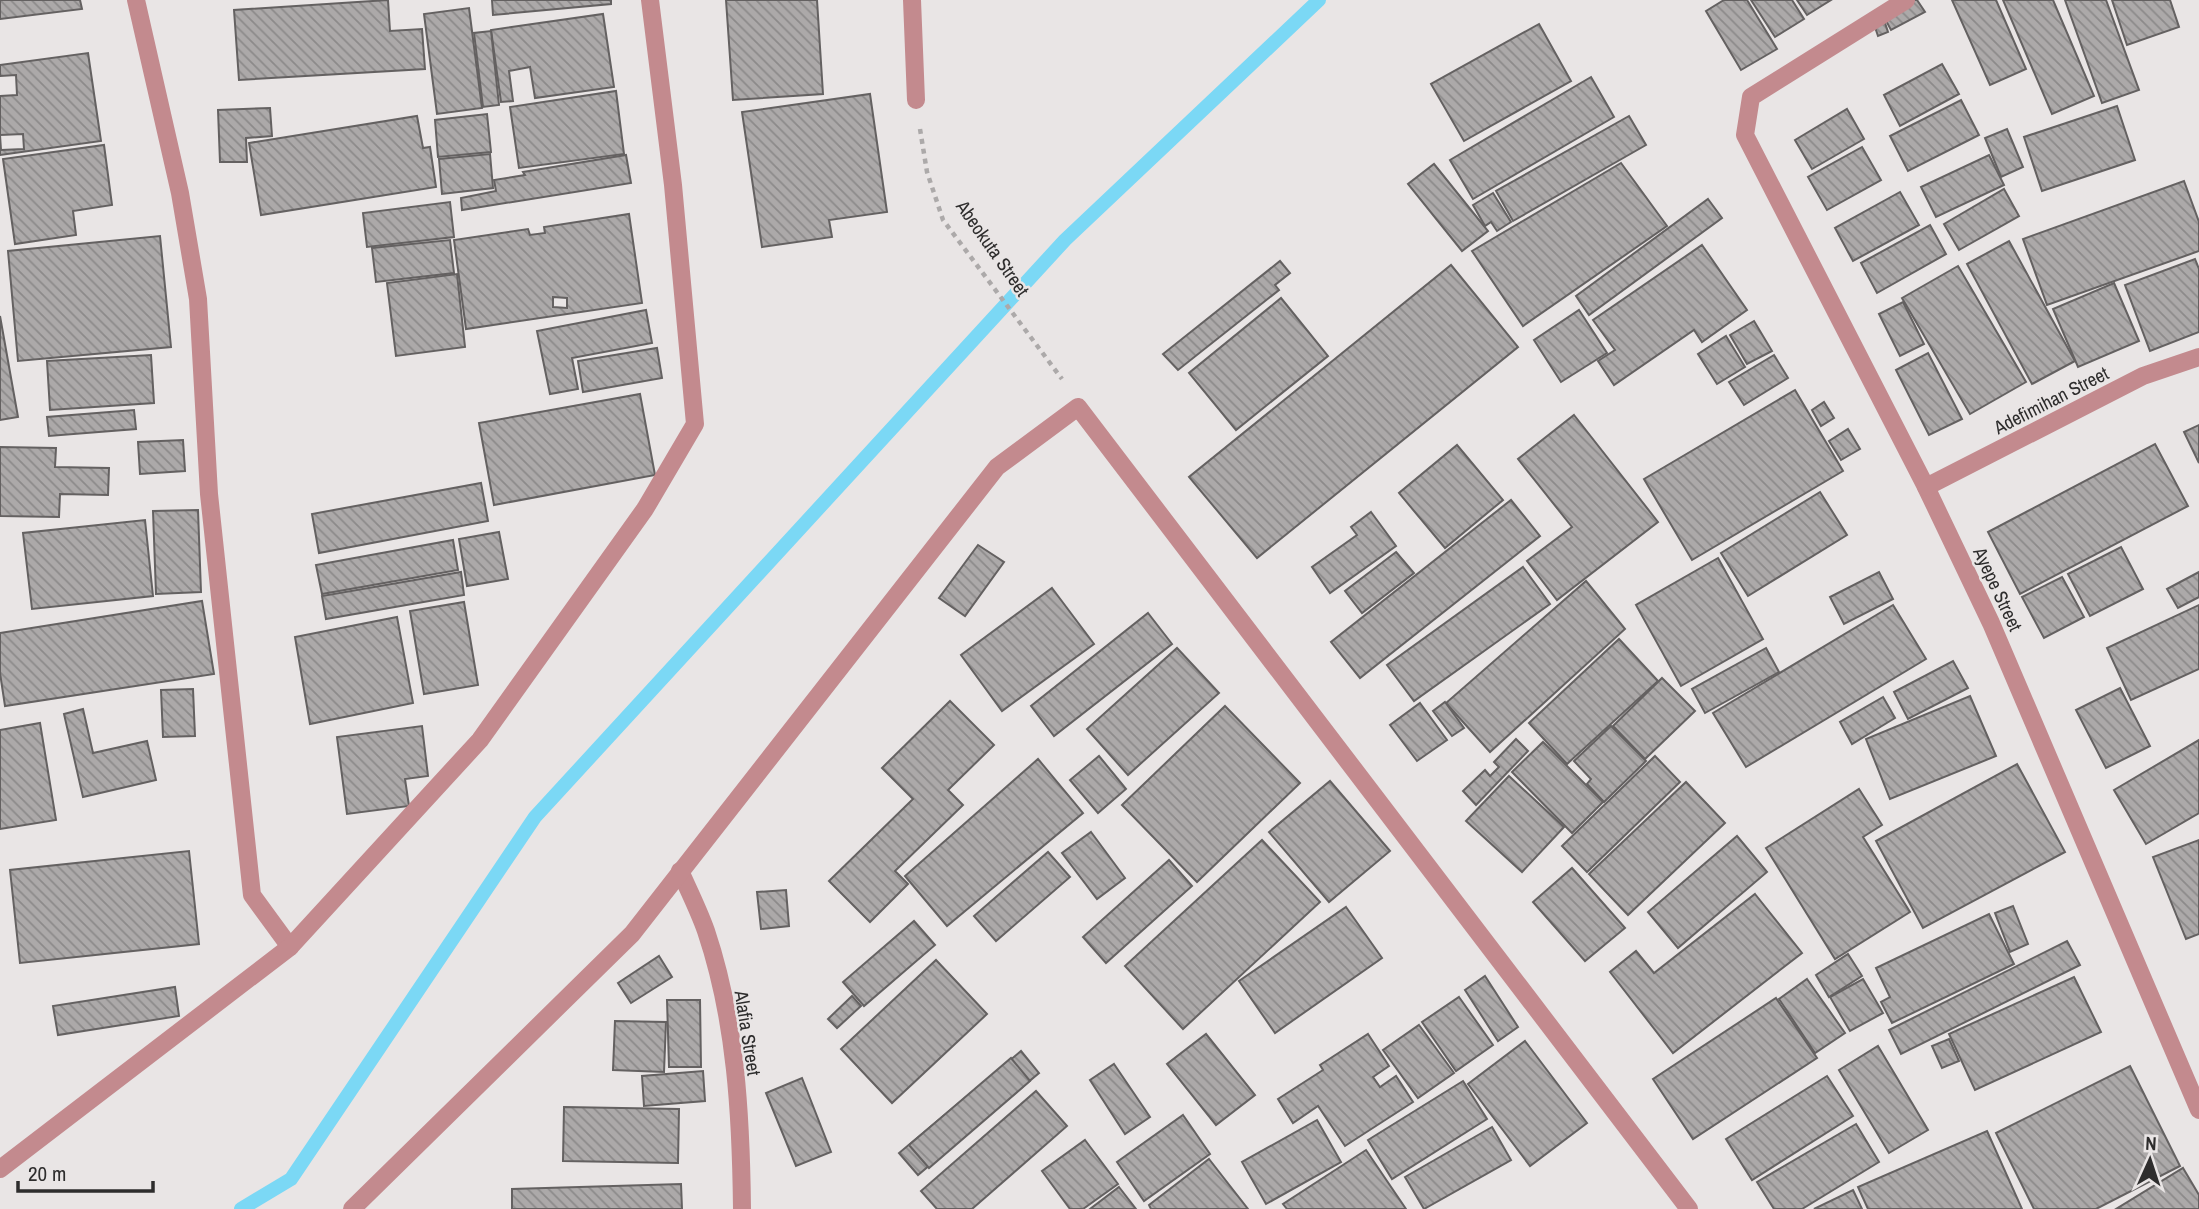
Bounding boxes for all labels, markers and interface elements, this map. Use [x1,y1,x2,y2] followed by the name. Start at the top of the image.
[950,194,1036,302] street label: Abeokuta Street
[1988,360,2113,441] street label: Adefimihan Street
[1967,542,2029,636] street label: Ayepe Street
[728,988,768,1078] street label: Alafia Street
[2115,1125,2185,1195] north arrow
[2145,1130,2157,1156] text: N
[18,1150,152,1194] scale bar
[28,1159,66,1188] text: 20 m

